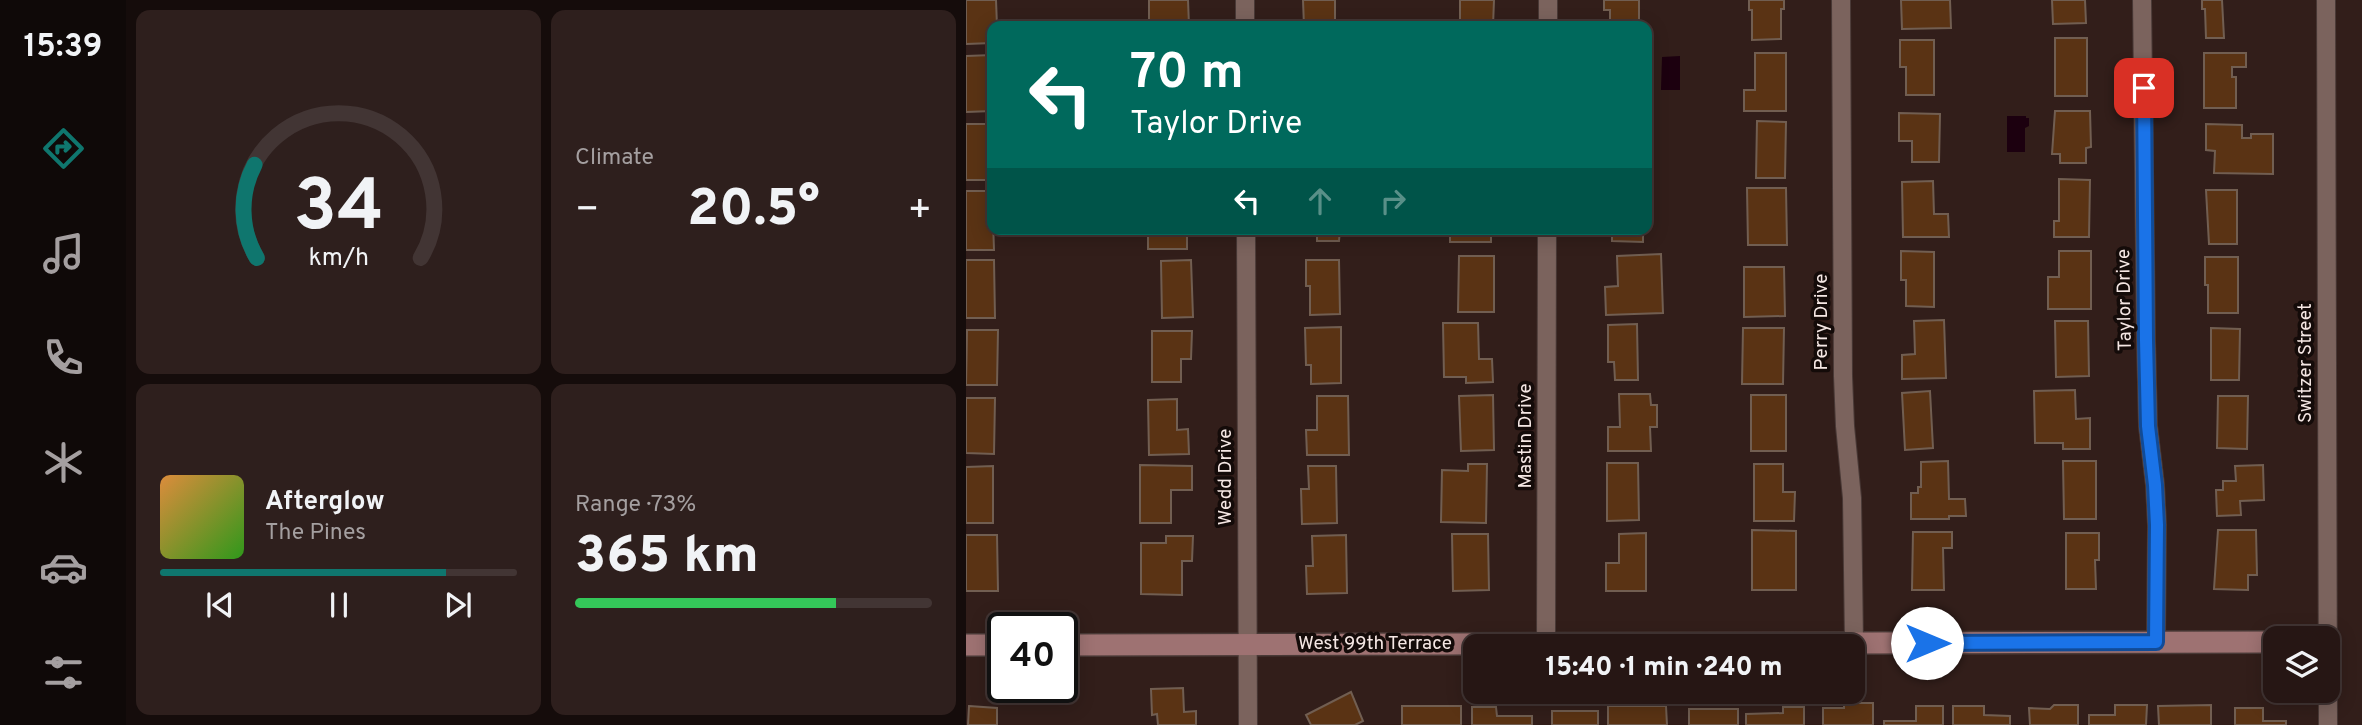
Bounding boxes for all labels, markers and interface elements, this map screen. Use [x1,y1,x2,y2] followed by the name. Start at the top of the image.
[24,28,102,68] text: 15:39
[1130,44,1244,106] text: 70 m
[1015,49,1106,140] icon: left
[2114,58,2174,118] pin
[2125,69,2163,107] icon: arrive
[1130,105,1302,145] text: Taylor Drive
[39,124,88,173] icon: directions
[575,144,654,173] text: Climate
[293,164,384,256] text: 34
[687,178,820,244] text: 20.5°
[1228,182,1266,220] icon: left
[1301,182,1339,220] icon: ahead
[1374,182,1412,220] icon: right
[575,187,600,236] text: −
[907,187,932,236] text: +
[39,229,88,278] icon: music
[308,243,369,275] text: km/h
[2112,249,2138,351] street label: Taylor Drive
[1810,274,1834,370] street label: Perry Drive
[2294,303,2318,423] street label: Switzer Street
[39,333,88,382] icon: phone
[1514,383,1538,489] street label: Mastin Drive
[1214,429,1238,525] street label: Wedd Drive
[39,438,88,487] icon: climate
[265,486,385,519] text: Afterglow
[575,491,696,520] text: Range · 73%
[265,519,366,548] text: The Pines
[575,525,759,591] text: 365 km
[39,543,88,592] icon: car
[201,586,239,624] icon: previous
[320,586,358,624] icon: pause
[439,586,477,624] icon: next
[1890,606,1964,680] position arrow
[987,612,1078,703] speed limit sign: 40
[2263,626,2340,703] map controls
[2263,626,2340,703] button: layers
[1298,632,1452,656] street label: West 99th Terrace
[39,648,88,697] icon: filters
[1546,652,1782,685] text: 15:40 · 1 min · 240 m

